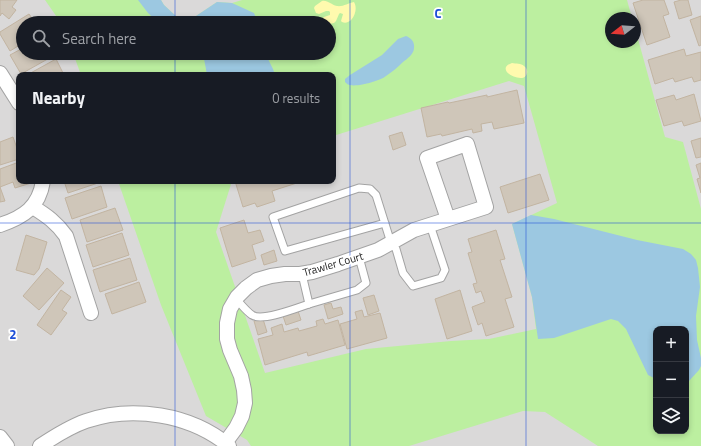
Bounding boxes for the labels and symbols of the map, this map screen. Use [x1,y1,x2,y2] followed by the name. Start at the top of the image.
[434,3,442,23] text: C
[605,12,641,48] north arrow
[301,248,365,280] street label: Trawler Court
[9,324,17,344] text: 2

